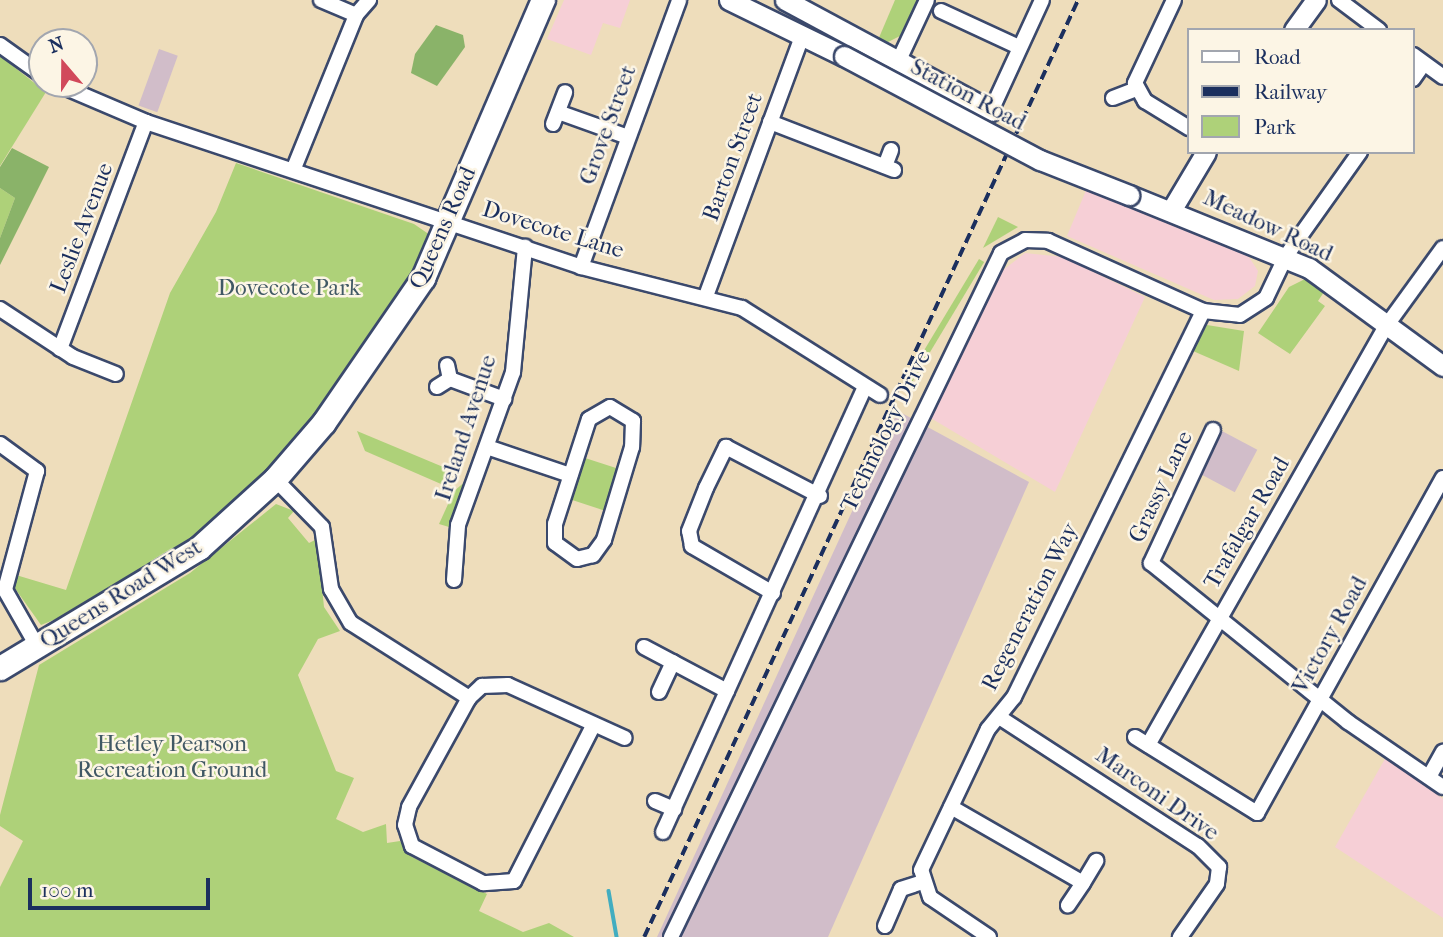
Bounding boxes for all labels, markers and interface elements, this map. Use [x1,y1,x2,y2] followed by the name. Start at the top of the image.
[28,28,98,98] north arrow
[1188,28,1415,154] legend
[46,32,67,58] text: N
[1254,45,1301,69] text: Road
[906,53,1030,137] street label: Station Road
[574,61,642,189] street label: Grove Street
[1254,80,1327,104] text: Railway
[697,89,769,225] street label: Barton Street
[1254,115,1296,139] text: Park
[45,159,119,297] street label: Leslie Avenue
[404,162,482,294] street label: Queens Road
[1199,184,1337,268] street label: Meadow Road
[479,195,627,265] street label: Dovecote Lane
[217,274,361,302] park label: Dovecote Park
[835,346,937,516] street label: Technology Drive
[429,352,503,504] street label: Ireland Avenue
[1123,427,1199,547] street label: Grassy Lane
[1198,452,1296,594] street label: Trafalgar Road
[976,518,1084,696] street label: Regeneration Way
[35,533,207,655] street label: Queens Road West
[1287,572,1373,698] street label: Victory Road
[77,730,267,784] park label: Hetley Pearson Recreation Ground
[1090,741,1224,847] street label: Marconi Drive
[32,864,214,908] scale bar
[41,878,94,902] text: 100 m

